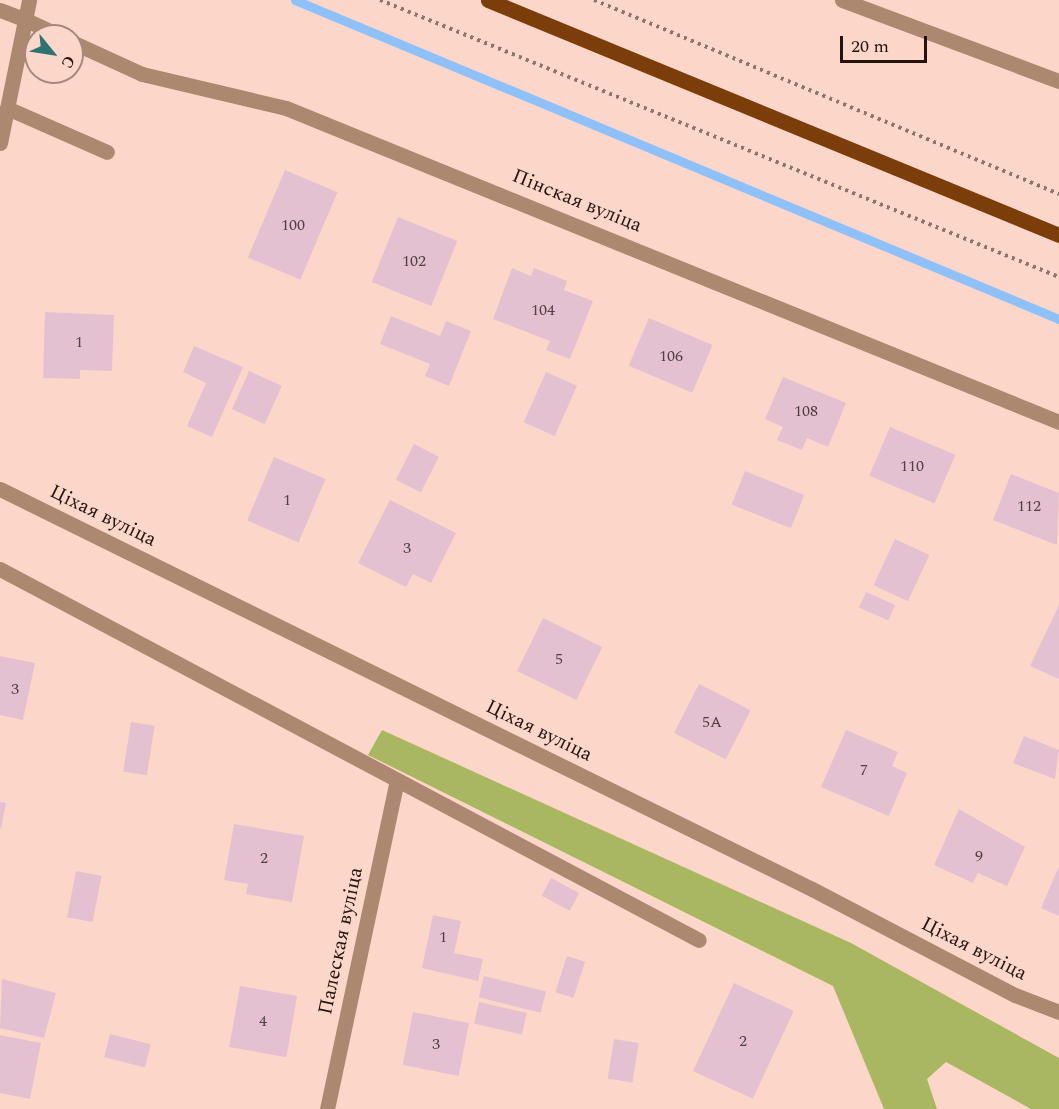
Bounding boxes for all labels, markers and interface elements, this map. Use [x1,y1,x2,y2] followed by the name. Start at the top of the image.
[24,24,84,84] north arrow
[843,24,930,62] scale bar
[851,33,889,60] text: 20 m
[55,51,81,73] text: С
[509,164,645,238] street label: Пінская вуліца
[281,215,305,235] house number: 100
[402,251,426,271] house number: 102
[531,300,555,320] house number: 104
[75,332,83,352] house number: 1
[659,346,683,366] house number: 106
[794,401,818,421] house number: 108
[900,456,924,476] house number: 110
[46,480,160,552] street label: Ціхая вуліца
[283,490,291,510] house number: 1
[1017,496,1041,516] house number: 112
[403,538,411,558] house number: 3
[555,649,563,669] house number: 5
[11,679,19,699] house number: 3
[482,695,596,767] street label: Ціхая вуліца
[702,712,722,732] house number: 5А
[860,760,868,780] house number: 7
[975,846,983,866] house number: 9
[260,848,268,868] house number: 2
[314,865,368,1017] street label: Палеская вуліца
[917,912,1031,986] street label: Ціхая вуліца
[439,927,447,947] house number: 1
[259,1011,267,1031] house number: 4
[739,1031,747,1051] house number: 2
[432,1034,440,1054] house number: 3

